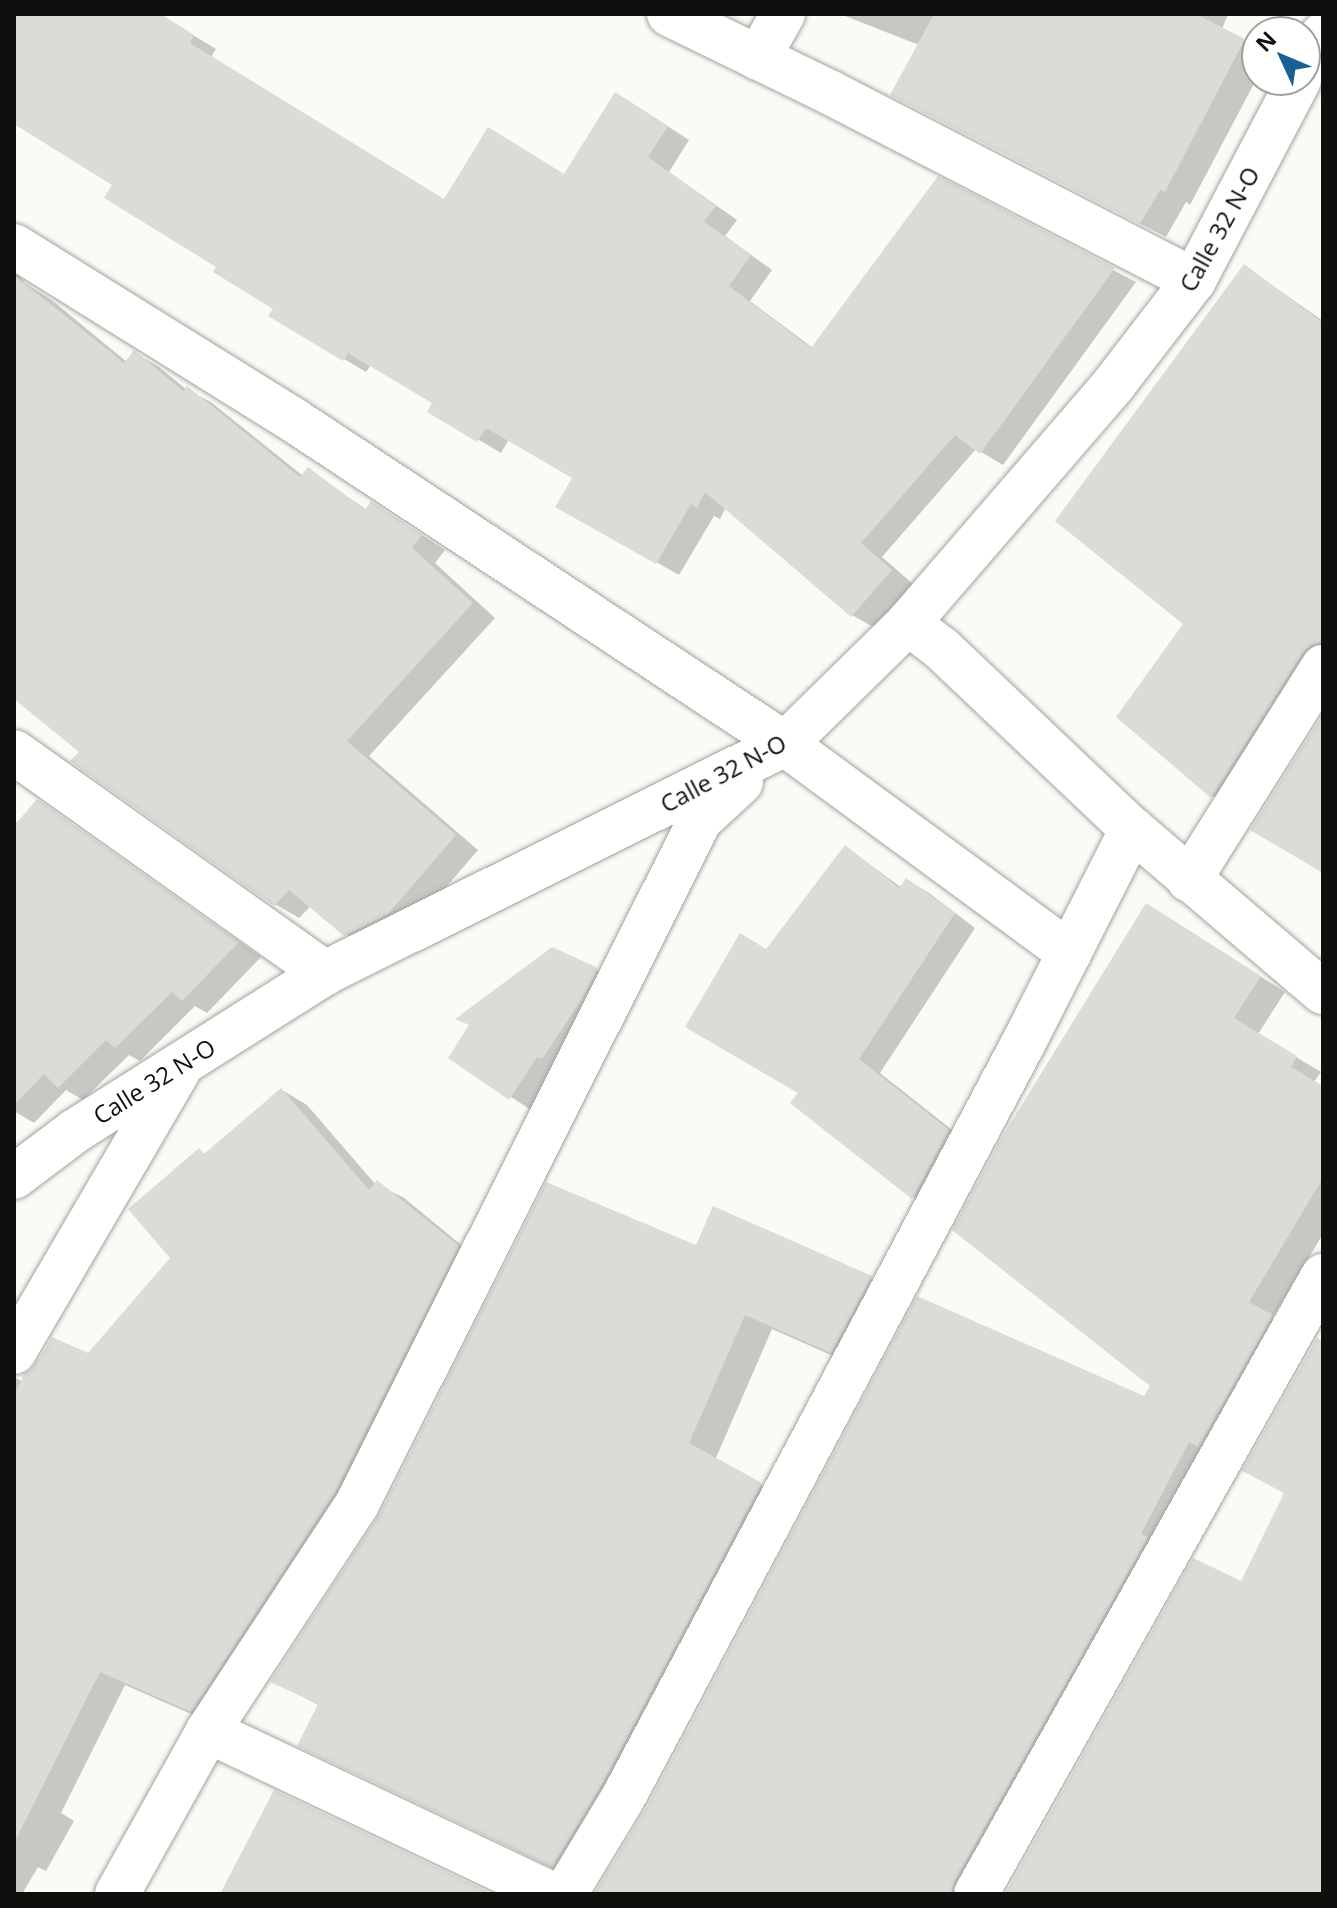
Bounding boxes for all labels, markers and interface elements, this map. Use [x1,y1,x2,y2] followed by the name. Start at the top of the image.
[1241,16,1321,96] north arrow
[1248,24,1282,58] text: N
[1173,161,1265,297] street label: Calle 32 N-O
[655,728,791,818] street label: Calle 32 N-O
[88,1032,220,1130] street label: Calle 32 N-O

